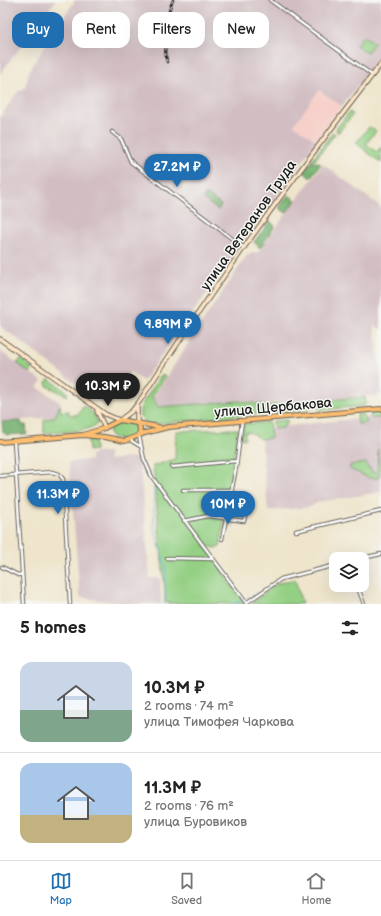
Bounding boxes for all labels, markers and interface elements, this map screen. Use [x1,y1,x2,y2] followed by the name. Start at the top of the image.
[12,12,64,48] chip: Buy
[72,12,130,48] chip: Rent
[138,12,205,48] chip: Filters
[213,12,269,48] chip: New
[140,154,214,188] pin: 27.2M ₽
[197,156,300,294] street label: улица Ветеранов Труда
[153,159,201,175] text: 27.2M ₽
[131,311,205,345] pin: 9.89M ₽
[144,316,192,332] text: 9.89M ₽
[71,373,145,407] pin: 10.3M ₽
[85,378,131,394] text: 10.3M ₽
[214,394,333,421] street label: улица Щербакова
[21,481,95,515] pin: 11.3M ₽
[36,486,80,502] text: 11.3M ₽
[200,491,256,525] pin: 10M ₽
[210,496,246,512] text: 10M ₽
[329,552,369,592] map controls
[329,552,369,592] button: layers
[339,617,361,639] icon: filters
[20,618,86,638] text: 5 homes
[52,678,100,726] icon: home
[144,678,205,698] text: 10.3M ₽
[144,698,234,714] text: 2 rooms · 74 m²
[144,714,294,730] text: улица Тимофея Чаркова
[144,778,201,798] text: 11.3M ₽
[52,779,100,827] icon: home
[144,798,234,814] text: 2 rooms · 76 m²
[144,814,247,830] text: улица Буровиков
[50,870,72,907] tab: Map
[171,870,202,907] tab: Saved
[301,870,331,907] tab: Home

